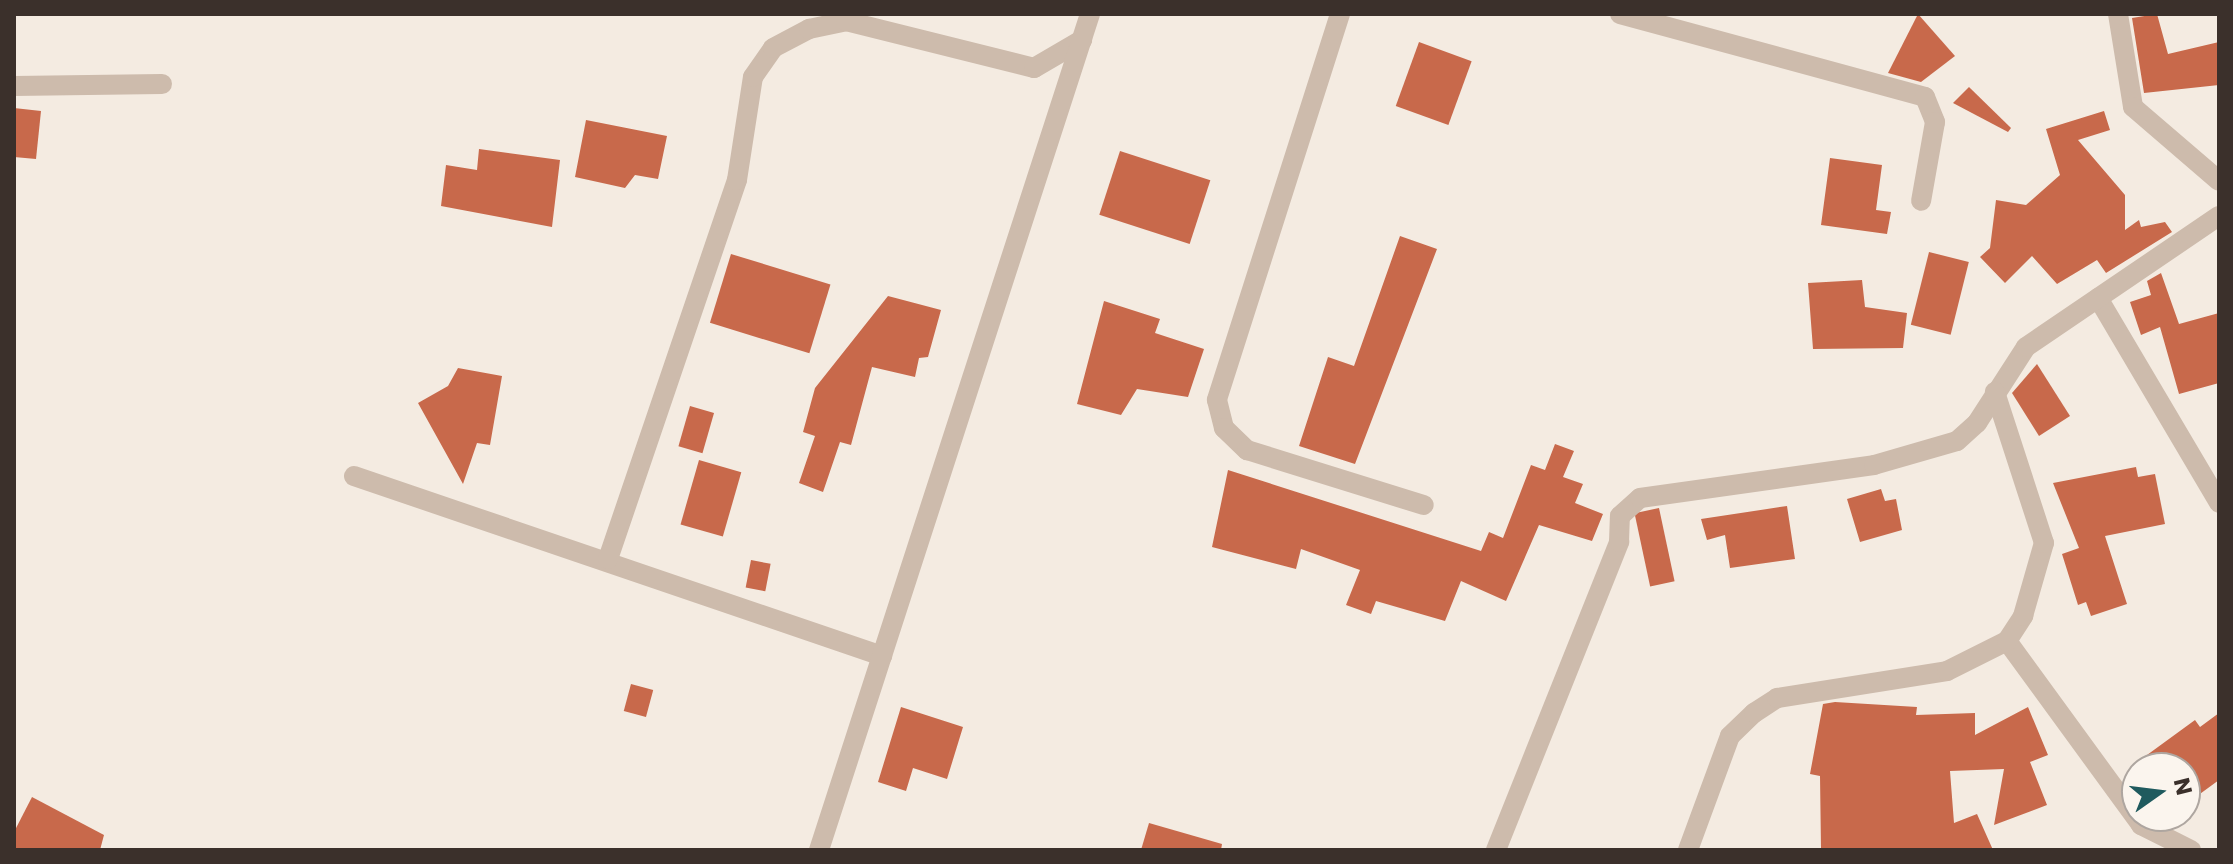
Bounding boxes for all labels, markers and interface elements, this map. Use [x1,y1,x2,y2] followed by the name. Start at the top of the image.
[2121,752,2201,832] north arrow
[2166,775,2200,798] text: N

